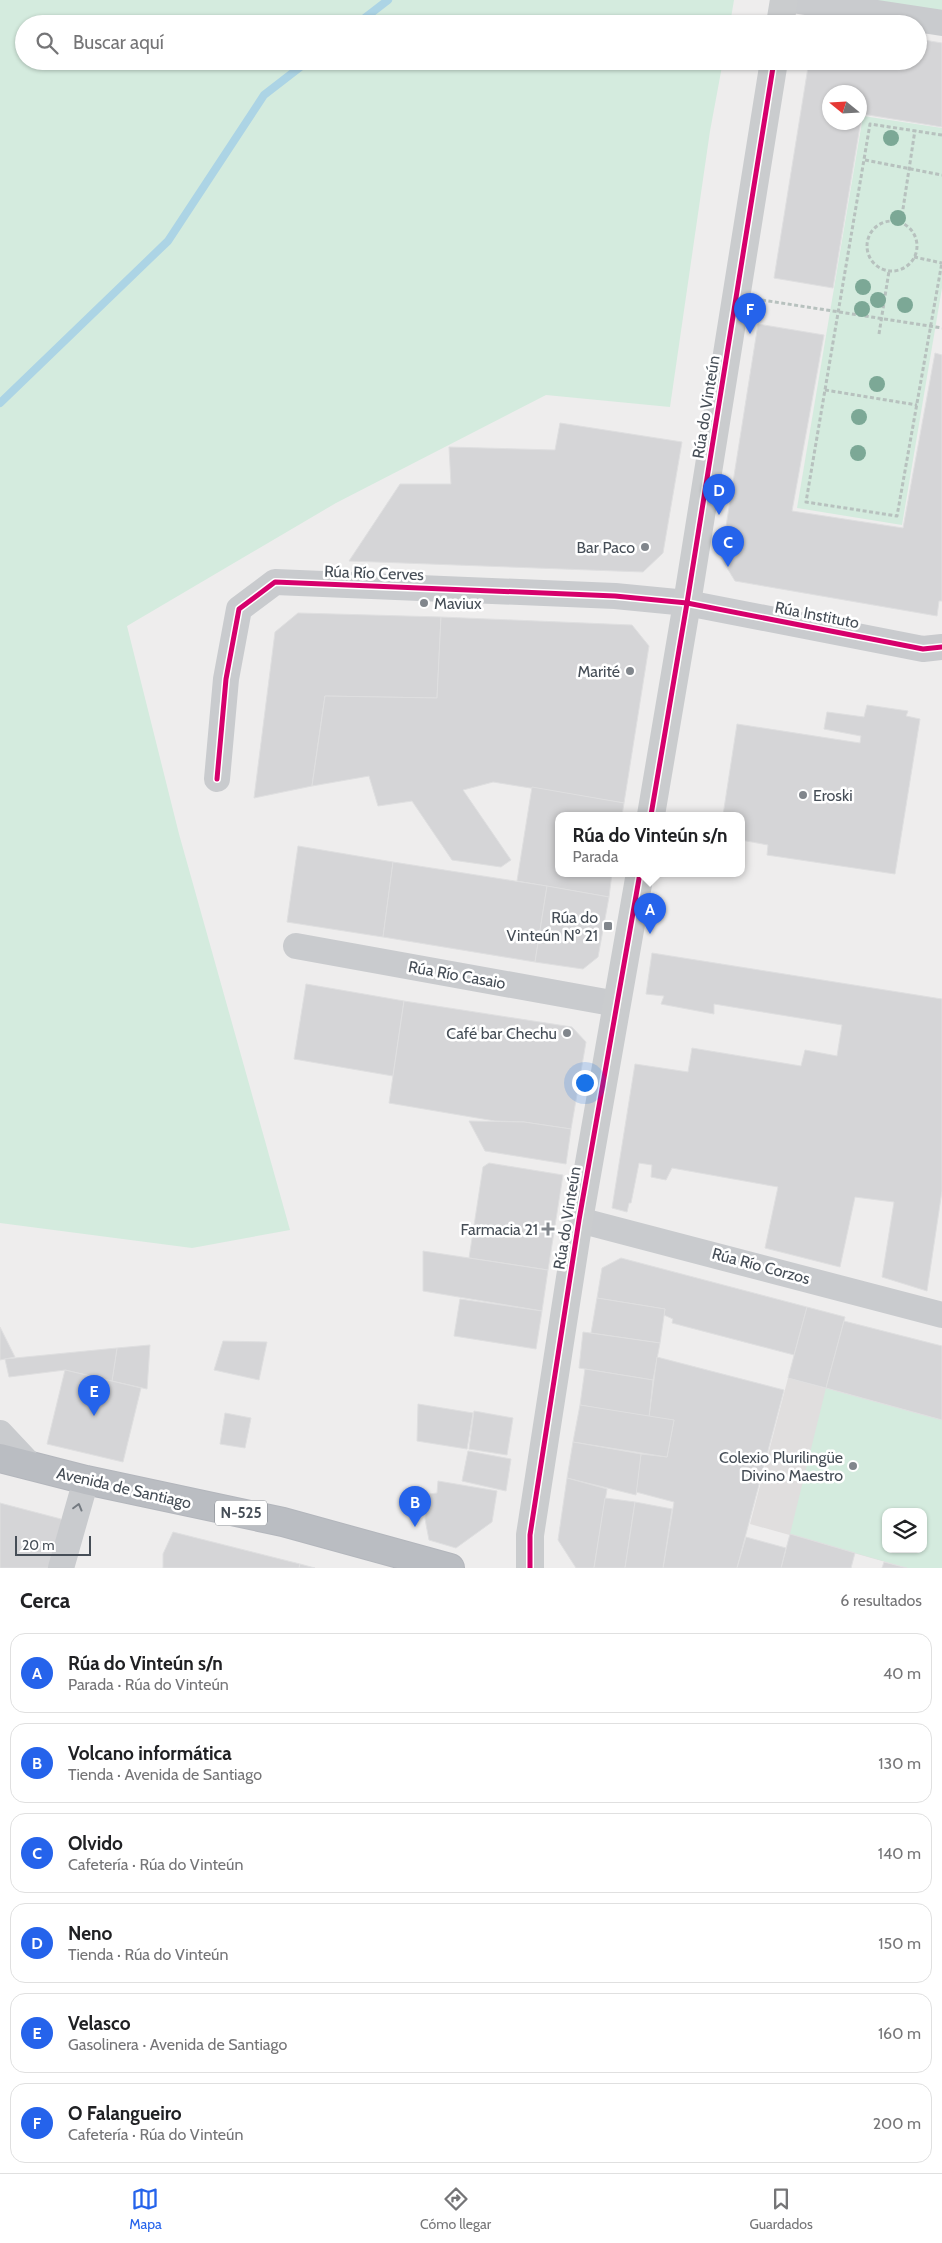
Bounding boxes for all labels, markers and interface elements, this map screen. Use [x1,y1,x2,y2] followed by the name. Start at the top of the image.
[15,15,927,70] search box
[33,29,61,57] icon: search
[73,31,164,54] text: Buscar aquí
[822,85,867,130] north arrow
[734,293,766,334] pin: F
[688,354,724,460] street label: Rúa do Vinteún
[703,474,735,515] pin: D
[712,526,744,567] pin: C
[577,538,635,557] place label: Bar Paco
[639,541,651,553] marker: Bar Paco
[324,562,425,584] street label: Rúa Río Cerves
[434,594,482,613] place label: Maviux
[418,597,430,609] marker: Maviux
[773,598,861,633] street label: Rúa Instituto
[577,662,620,681] place label: Marité
[624,665,636,677] marker: Marité
[813,786,853,805] place label: Eroski
[797,789,809,801] marker: Eroski
[555,812,745,877] popup
[573,824,727,847] text: Rúa do Vinteún s/n
[573,847,618,866] text: Parada
[634,893,666,934] pin: A
[506,908,598,945] place label: Rúa do Vinteún Nº 21
[602,920,614,932] marker: Rúa do Vinteún Nº 21
[407,957,507,993] street label: Rúa Río Casaio
[446,1024,557,1043] place label: Café bar Chechu
[561,1027,573,1039] marker: Café bar Chechu
[572,1070,598,1096] your location
[549,1165,585,1271] street label: Rúa do Vinteún
[461,1220,538,1239] place label: Farmacia 21
[542,1223,554,1235] marker: Farmacia 21
[710,1244,812,1288] street label: Rúa Río Corzos
[78,1375,110,1416] pin: E
[719,1448,843,1485] place label: Colexio Plurilingüe Divino Maestro
[847,1460,859,1472] marker: Colexio Plurilingüe Divino Maestro
[55,1463,193,1513] street label: Avenida de Santiago
[399,1486,431,1527] pin: B
[215,1500,267,1526] road number: N-525
[73,1504,83,1512] one-way arrow
[882,1508,927,1553] map controls
[882,1508,927,1553] button: layers
[15,1533,91,1556] scale bar
[22,1536,55,1554] text: 20 m
[20,1588,70,1613] text: Cerca
[840,1591,922,1610] text: 6 resultados
[68,1652,223,1675] text: Rúa do Vinteún s/n
[32,1664,42,1683] text: A
[883,1664,921,1683] text: 40 m
[68,1675,229,1694] text: Parada · Rúa do Vinteún
[68,1742,232,1765] text: Volcano informática
[32,1754,42,1773] text: B
[878,1754,921,1773] text: 130 m
[68,1765,262,1784] text: Tienda · Avenida de Santiago
[68,1832,123,1855] text: Olvido
[32,1844,42,1863] text: C
[878,1844,921,1863] text: 140 m
[68,1855,243,1874] text: Cafetería · Rúa do Vinteún
[68,1922,112,1945] text: Neno
[31,1934,43,1953] text: D
[878,1934,921,1953] text: 150 m
[68,1945,228,1964] text: Tienda · Rúa do Vinteún
[68,2012,130,2035] text: Velasco
[32,2024,42,2043] text: E
[878,2024,921,2043] text: 160 m
[68,2035,287,2054] text: Gasolinera · Avenida de Santiago
[68,2102,182,2125] text: O Falangueiro
[33,2114,41,2133] text: F
[873,2114,921,2133] text: 200 m
[68,2125,243,2144] text: Cafetería · Rúa do Vinteún
[129,2185,162,2233] tab: Mapa
[420,2185,491,2233] tab: Cómo llegar
[749,2185,813,2233] tab: Guardados

